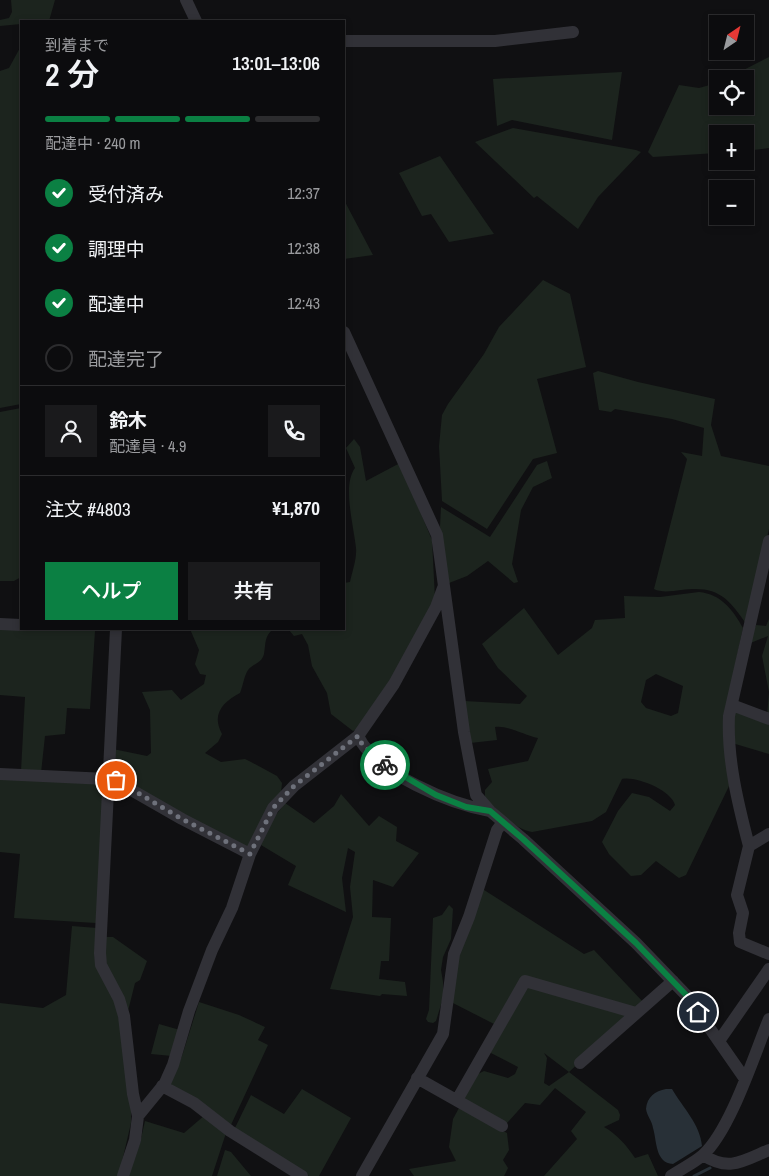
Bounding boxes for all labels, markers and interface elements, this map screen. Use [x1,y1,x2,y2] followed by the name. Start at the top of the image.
[709,15,754,60] north arrow
[709,15,754,225] map controls
[45,34,109,56] text: 到着まで
[232,50,320,76] text: 13:01–13:06
[45,53,99,96] text: 2 分
[709,70,754,115] button: locate
[709,125,754,170] button: +
[45,132,140,154] text: 配達中 · 240 m
[45,179,73,207] icon: check
[709,180,754,225] button: −
[88,181,164,207] text: 受付済み
[287,182,320,204] text: 12:37
[45,234,73,262] icon: check
[88,236,145,262] text: 調理中
[287,237,320,259] text: 12:38
[45,289,73,317] icon: check
[88,291,145,317] text: 配達中
[287,292,320,314] text: 12:43
[88,346,164,372] text: 配達完了
[45,405,97,457] button: person
[268,405,320,457] button: phone
[109,407,147,433] text: 鈴木
[109,435,186,457] text: 配達員 · 4.9
[272,495,320,521] text: ¥1,870
[45,496,131,522] text: 注文 #4803
[45,562,178,620] button: ヘルプ
[188,562,320,620] button: 共有
[360,740,410,790] courier
[371,751,399,779] icon: bike
[95,759,137,801] pin
[102,766,130,794] icon: bag
[677,991,719,1033] pin
[684,998,712,1026] icon: home

